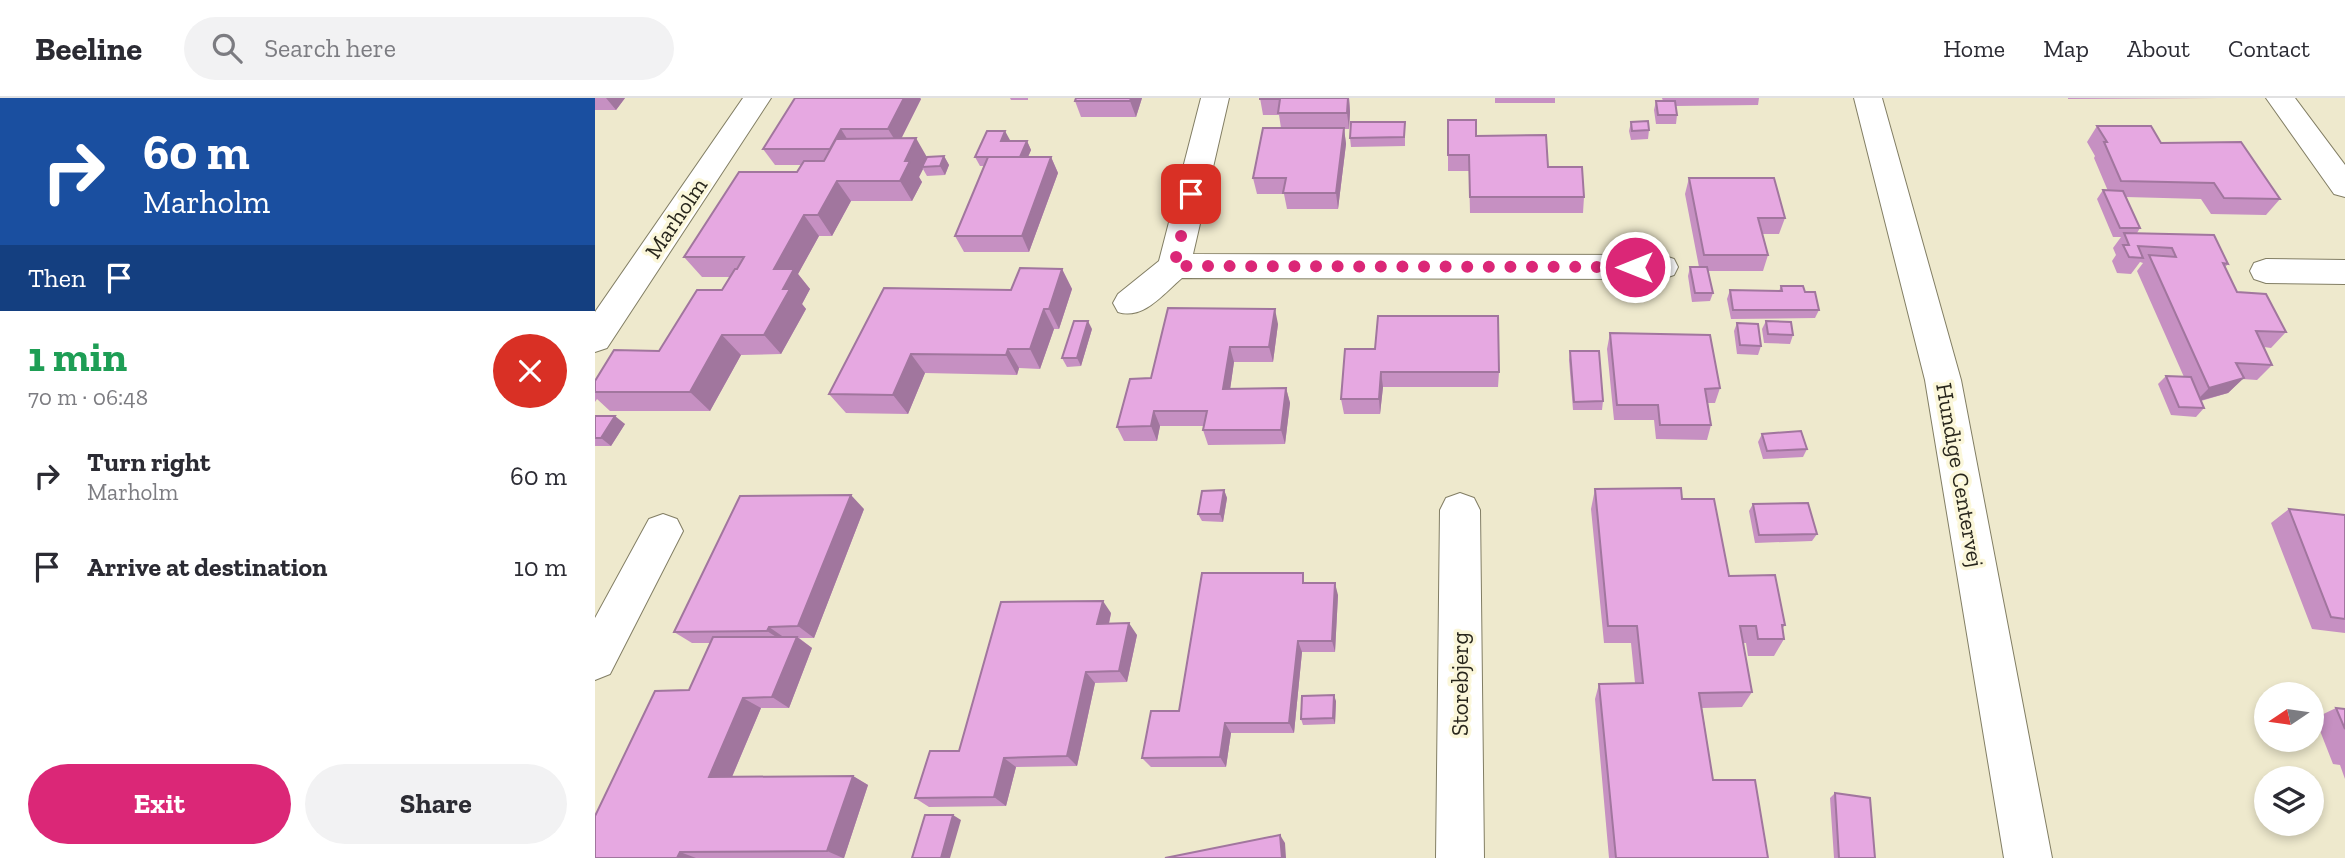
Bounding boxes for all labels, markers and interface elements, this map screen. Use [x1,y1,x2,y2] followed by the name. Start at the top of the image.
[184,17,674,80] search box
[35,29,142,68] text: Beeline
[208,29,246,67] icon: search
[264,32,396,64] text: Search here
[1943,34,2005,63] text: Home
[2043,34,2089,63] text: Map
[2127,34,2190,63] text: About
[2228,34,2310,63] text: Contact
[143,123,250,182] text: 60 m
[28,126,119,217] icon: right
[1161,164,1221,224] pin
[639,172,713,264] street label: Marholm
[1172,175,1210,213] icon: arrive
[143,183,270,221] text: Marholm
[1598,230,1672,304] position arrow
[100,259,138,297] icon: arrive
[28,262,86,294] text: Then
[28,331,127,382] text: 1 min
[493,334,567,408] button: close
[1930,381,1990,569] street label: Hundige Centervej
[28,383,148,411] text: 70 m · 06:48
[87,446,210,478] text: Turn right
[28,457,66,495] icon: right
[510,460,567,492] text: 60 m
[87,478,178,506] text: Marholm
[28,548,66,586] icon: arrive
[87,551,327,583] text: Arrive at destination
[514,551,567,583] text: 10 m
[1446,632,1474,736] street label: Storebjerg
[2254,682,2324,752] north arrow
[2254,682,2324,836] map controls
[28,764,291,844] button: Exit
[305,764,567,844] button: Share
[2254,766,2324,836] button: layers

